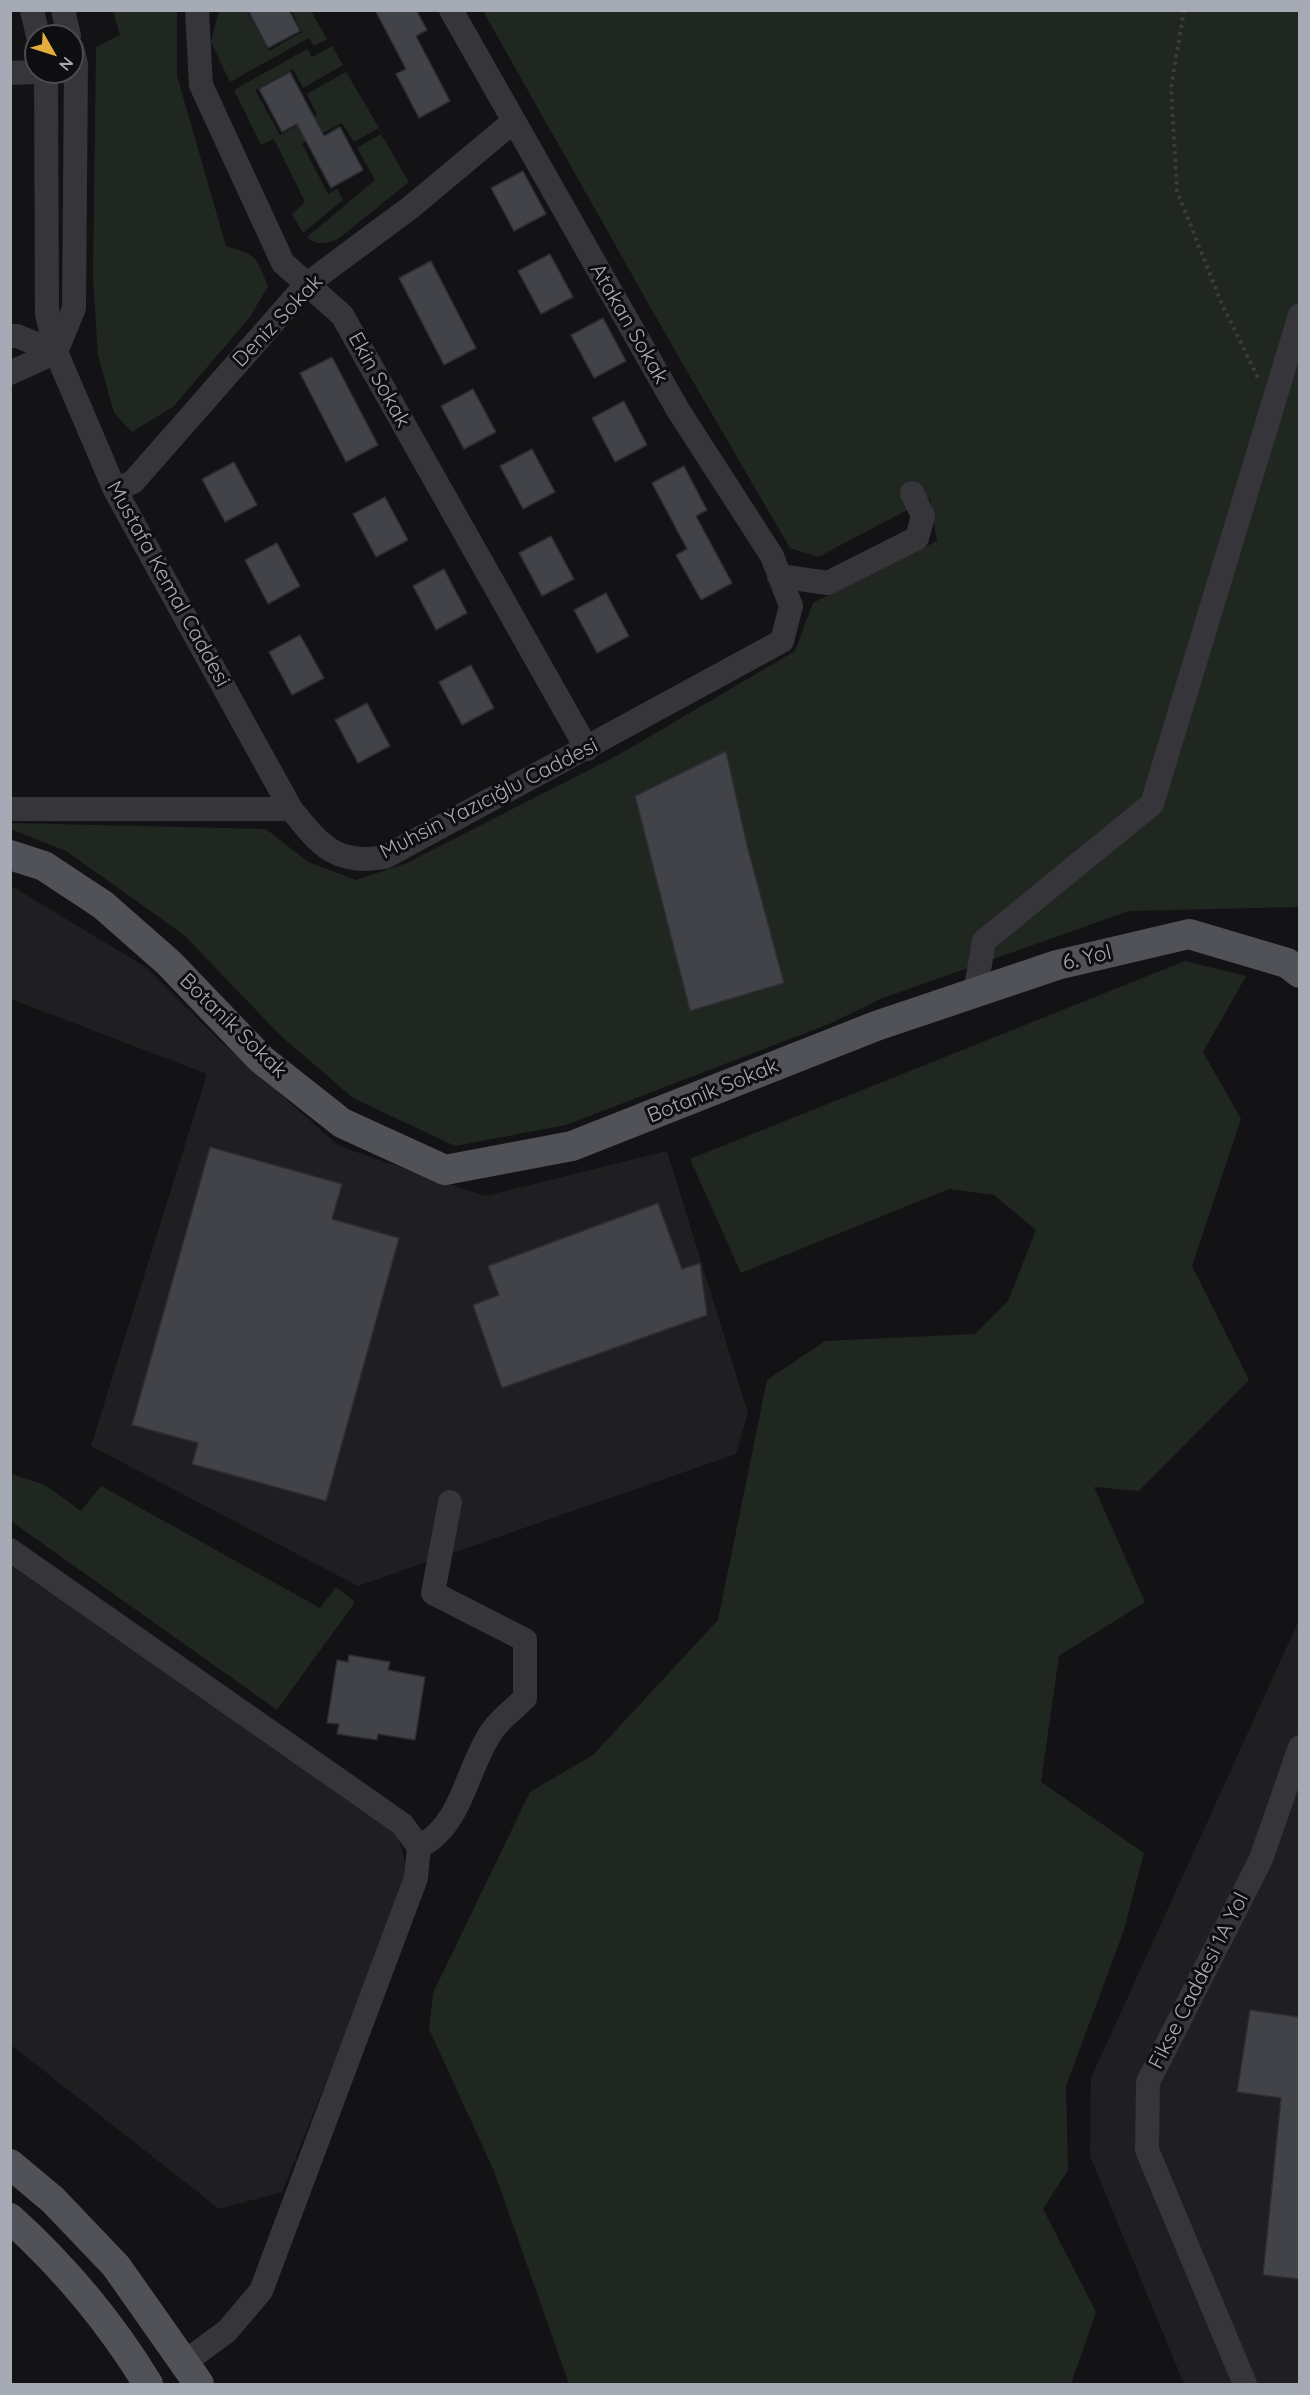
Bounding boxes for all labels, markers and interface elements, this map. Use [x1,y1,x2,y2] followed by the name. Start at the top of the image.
[24,24,84,84] north arrow
[55,53,78,75] text: N
[584,259,674,389] street label: Atakan Sokak
[228,269,328,373] street label: Deniz Sokak
[342,328,416,432] street label: Ekin Sokak
[101,477,235,691] street label: Mustafa Kemal Caddesi
[376,733,602,865] street label: Muhsin Yazıcığlu Caddesi
[1060,940,1114,976] street label: 6. Yol
[174,969,292,1083] street label: Botanik Sokak
[644,1053,782,1129] street label: Botanik Sokak
[1144,1889,1254,2073] street label: Fikse Caddesi 1A Yol

